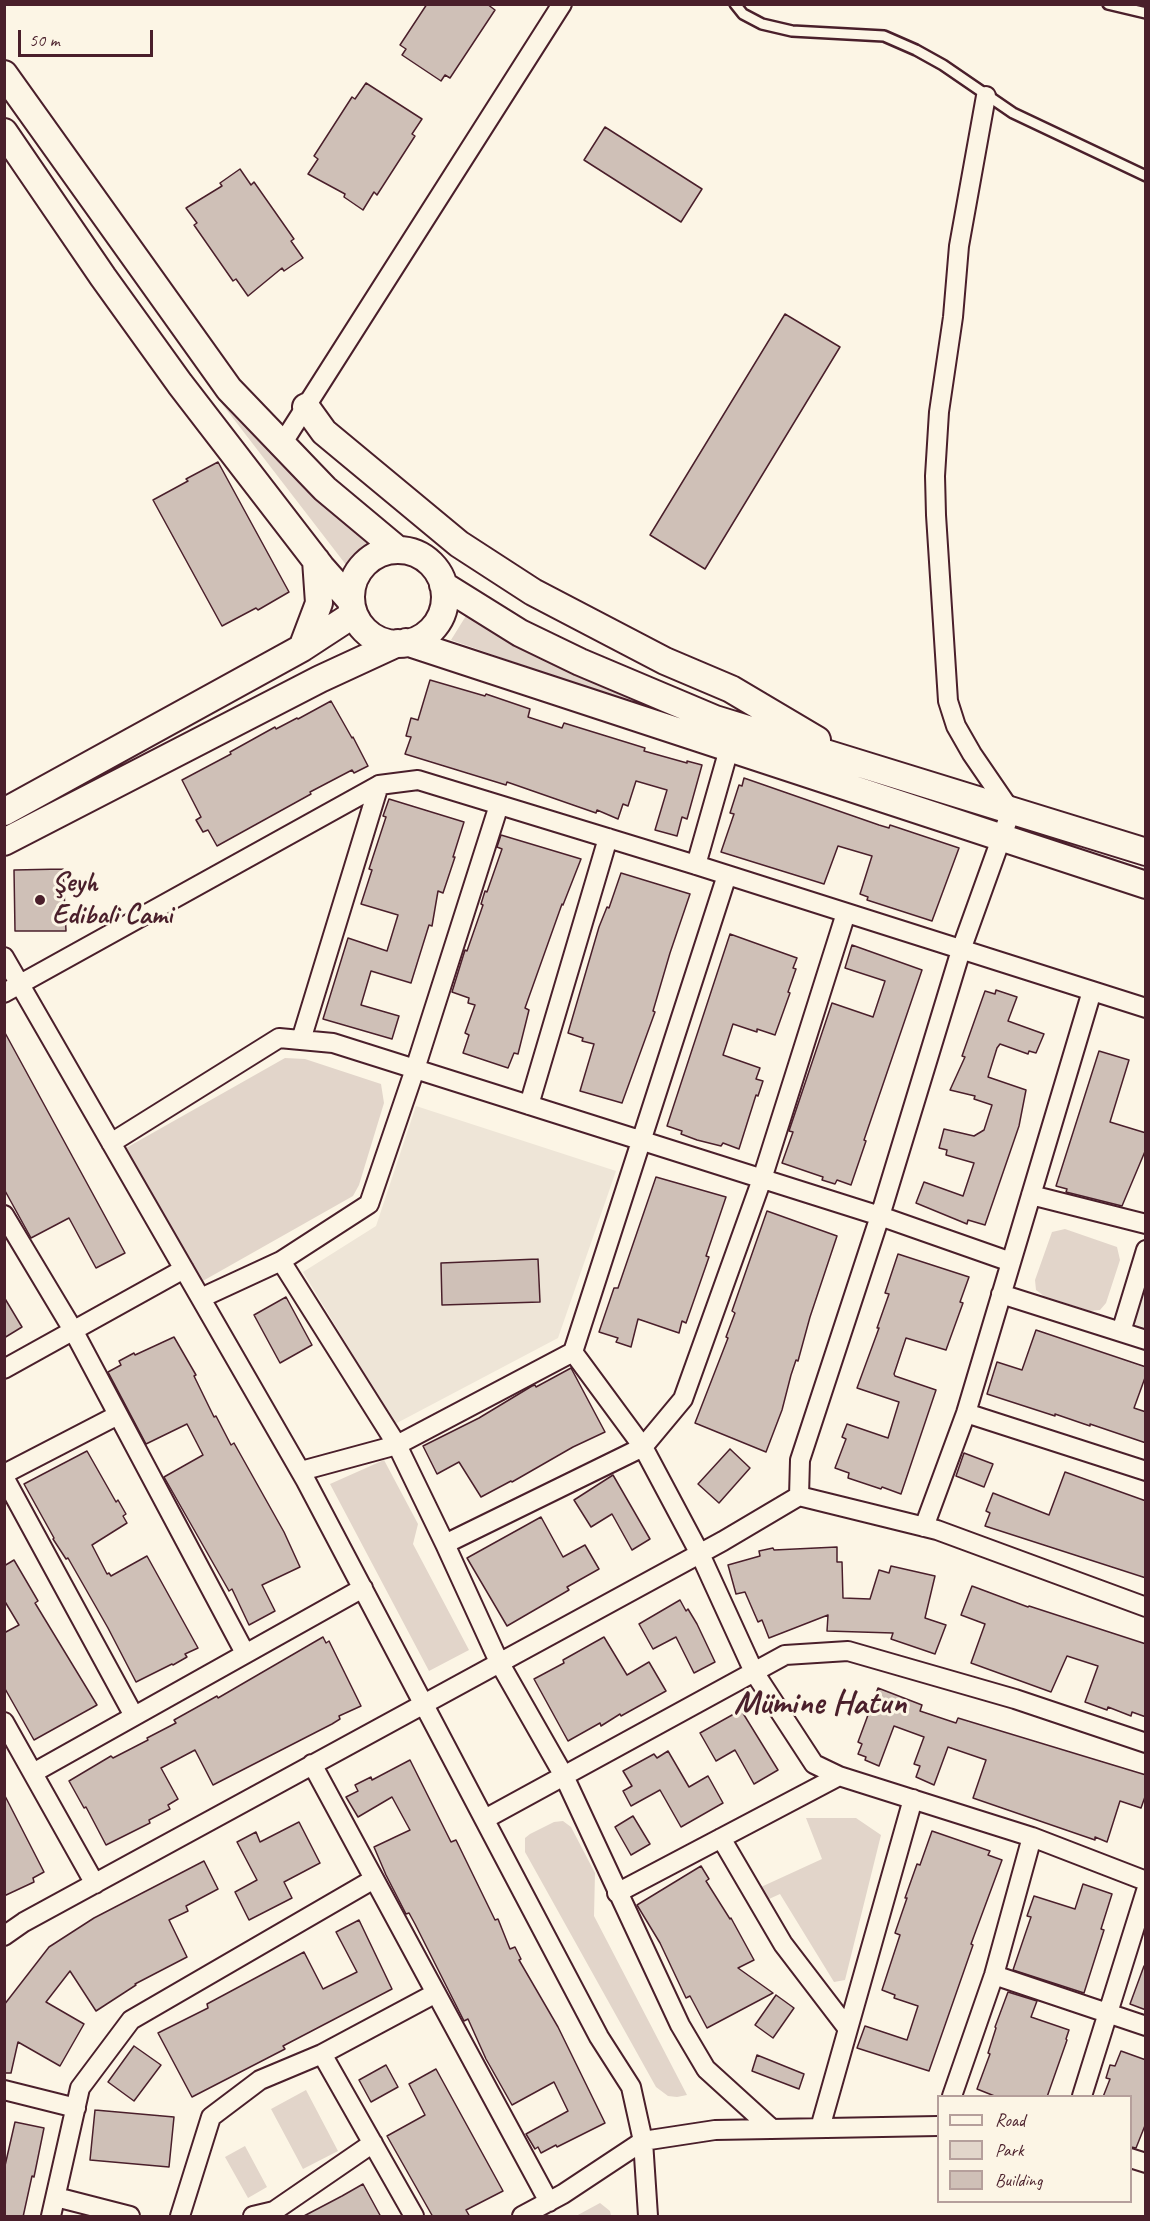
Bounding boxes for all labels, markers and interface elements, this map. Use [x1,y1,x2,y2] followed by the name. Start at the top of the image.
[21,18,156,56] scale bar
[29,29,60,51] text: 50 m
[52,867,172,933] place label: Şeyh Edibali Cami
[33,893,47,907] marker: Şeyh Edibali Cami
[734,1684,906,1724] district label: Mümine Hatun
[937,2095,1132,2203] legend
[995,2109,1025,2131] text: Road
[995,2139,1024,2161] text: Park
[995,2169,1042,2191] text: Building

